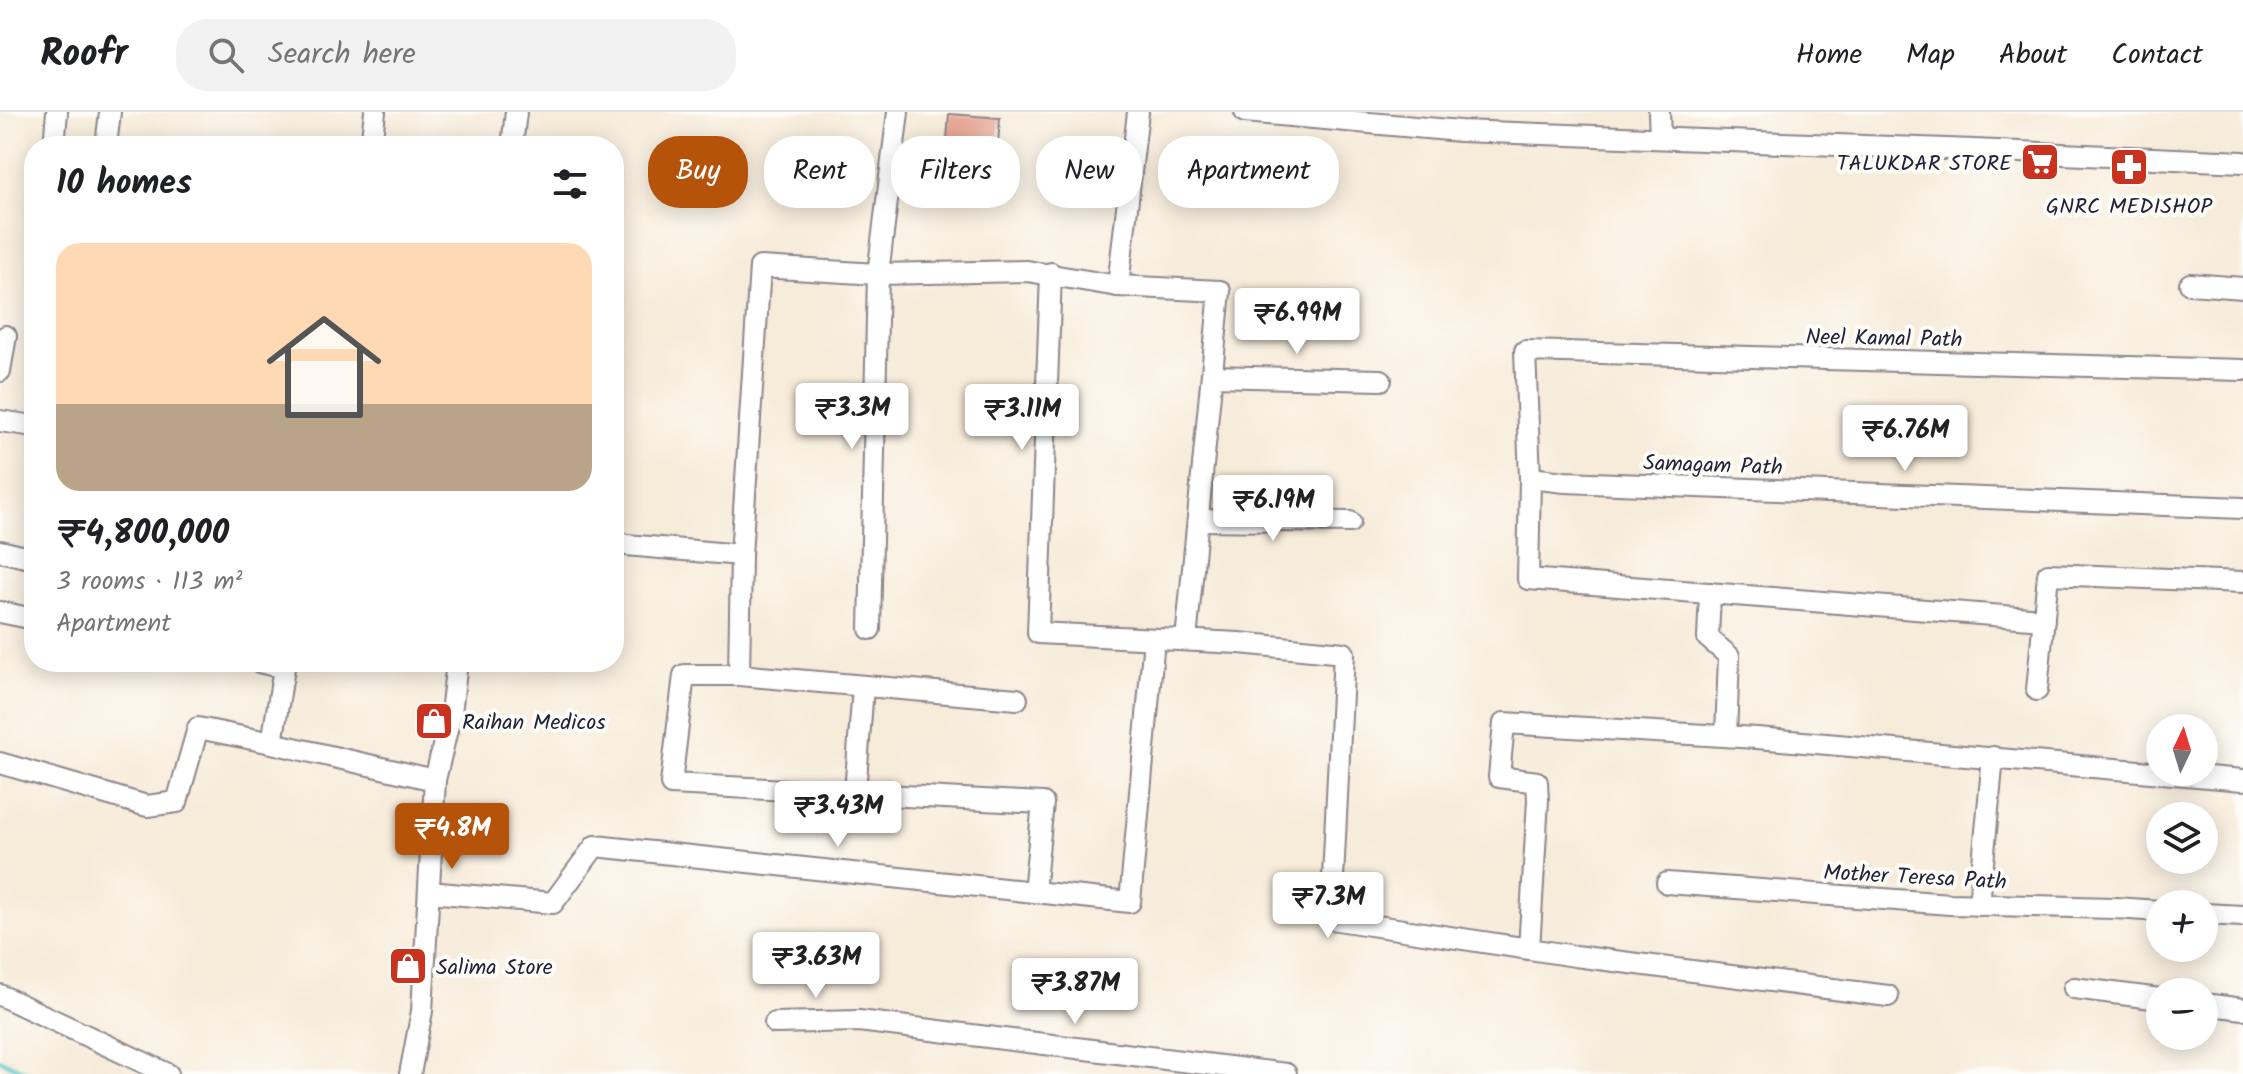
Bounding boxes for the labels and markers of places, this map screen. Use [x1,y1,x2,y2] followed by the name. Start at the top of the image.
[2019,141,2061,183] supermarket icon: TALUKDAR STORE
[2108,146,2150,188] pharmacy icon: GNRC MEDISHOP
[1837,147,2013,182] place label: TALUKDAR STORE
[2046,190,2213,225] place label: GNRC MEDISHOP
[1232,288,1362,356] pin: ₹6.99M
[796,383,908,451] pin: ₹3.3M
[957,384,1087,452] pin: ₹3.11M
[1840,405,1970,473] pin: ₹6.76M
[1208,475,1338,543] pin: ₹6.19M
[413,700,455,742] shop icon: Raihan Medicos
[462,706,606,741] place label: Raihan Medicos
[773,781,903,849] pin: ₹3.43M
[396,803,508,871] pin: ₹4.8M
[1272,872,1384,940] pin: ₹7.3M
[751,932,881,1000] pin: ₹3.63M
[387,945,429,987] shop icon: Salima Store
[436,951,553,986] place label: Salima Store
[1010,958,1140,1026] pin: ₹3.87M

